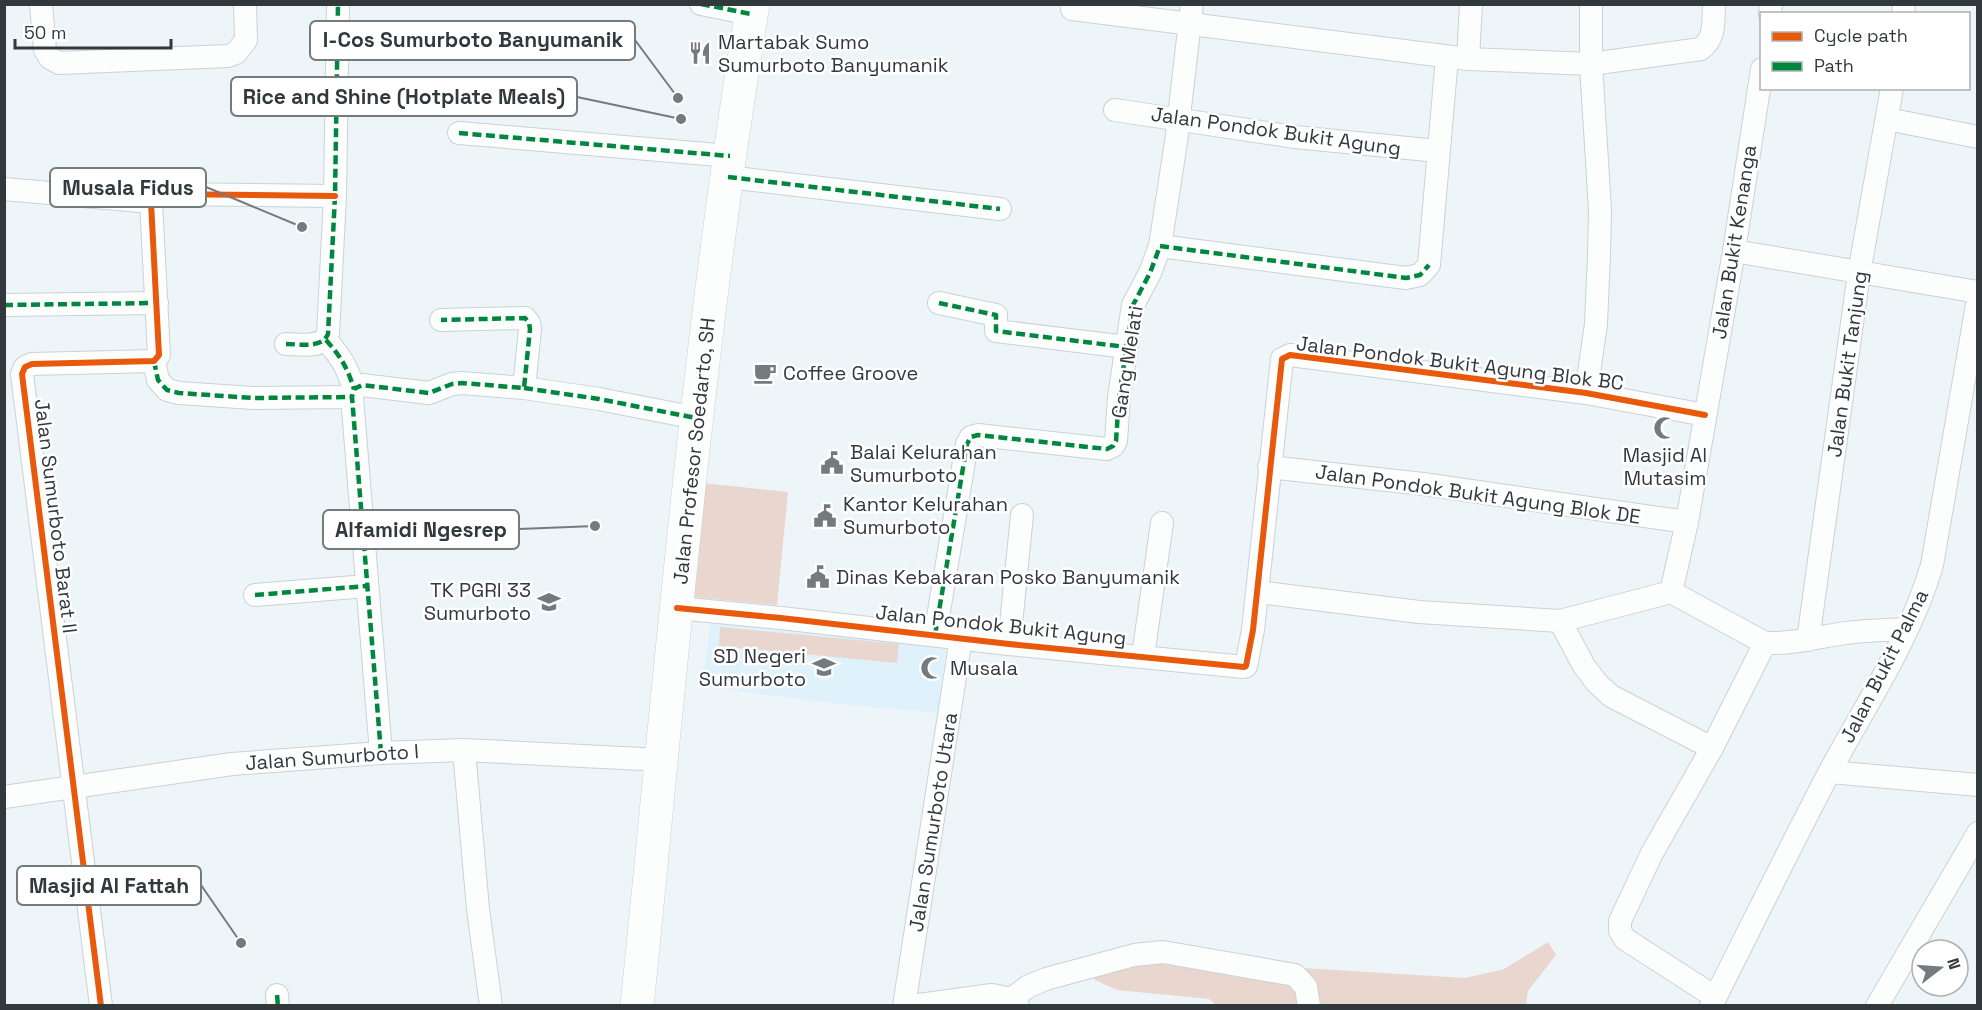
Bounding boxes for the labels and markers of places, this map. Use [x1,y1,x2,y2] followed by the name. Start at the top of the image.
[310,21,635,60] callout: I-Cos Sumurboto Banyumanik
[718,29,949,78] place label: Martabak Sumo Sumurboto Banyumanik
[687,40,713,66] restaurant icon: Martabak Sumo Sumurboto Banyumanik
[231,77,577,116] callout: Rice and Shine (Hotplate Meals)
[50,168,206,207] callout: Musala Fidus
[752,360,778,386] cafe icon: Coffee Groove
[783,360,918,386] place label: Coffee Groove
[1652,415,1678,441] mosque icon: Masjid Al Mutasim
[850,439,997,488] place label: Balai Kelurahan Sumurboto
[1623,442,1707,491] place label: Masjid Al Mutasim
[819,450,845,476] public building icon: Balai Kelurahan Sumurboto
[843,491,1008,540] place label: Kantor Kelurahan Sumurboto
[812,503,838,529] public building icon: Kantor Kelurahan Sumurboto
[323,510,519,549] callout: Alfamidi Ngesrep
[805,564,831,590] public building icon: Dinas Kebakaran Posko Banyumanik
[836,564,1180,590] place label: Dinas Kebakaran Posko Banyumanik
[424,577,531,626] place label: TK PGRI 33 Sumurboto
[536,589,562,615] school or university icon: TK PGRI 33 Sumurboto
[699,643,806,692] place label: SD Negeri Sumurboto
[811,654,837,680] school or university icon: SD Negeri Sumurboto
[919,655,945,681] mosque icon: Musala
[950,655,1018,681] place label: Musala
[17,866,201,905] callout: Masjid Al Fattah

